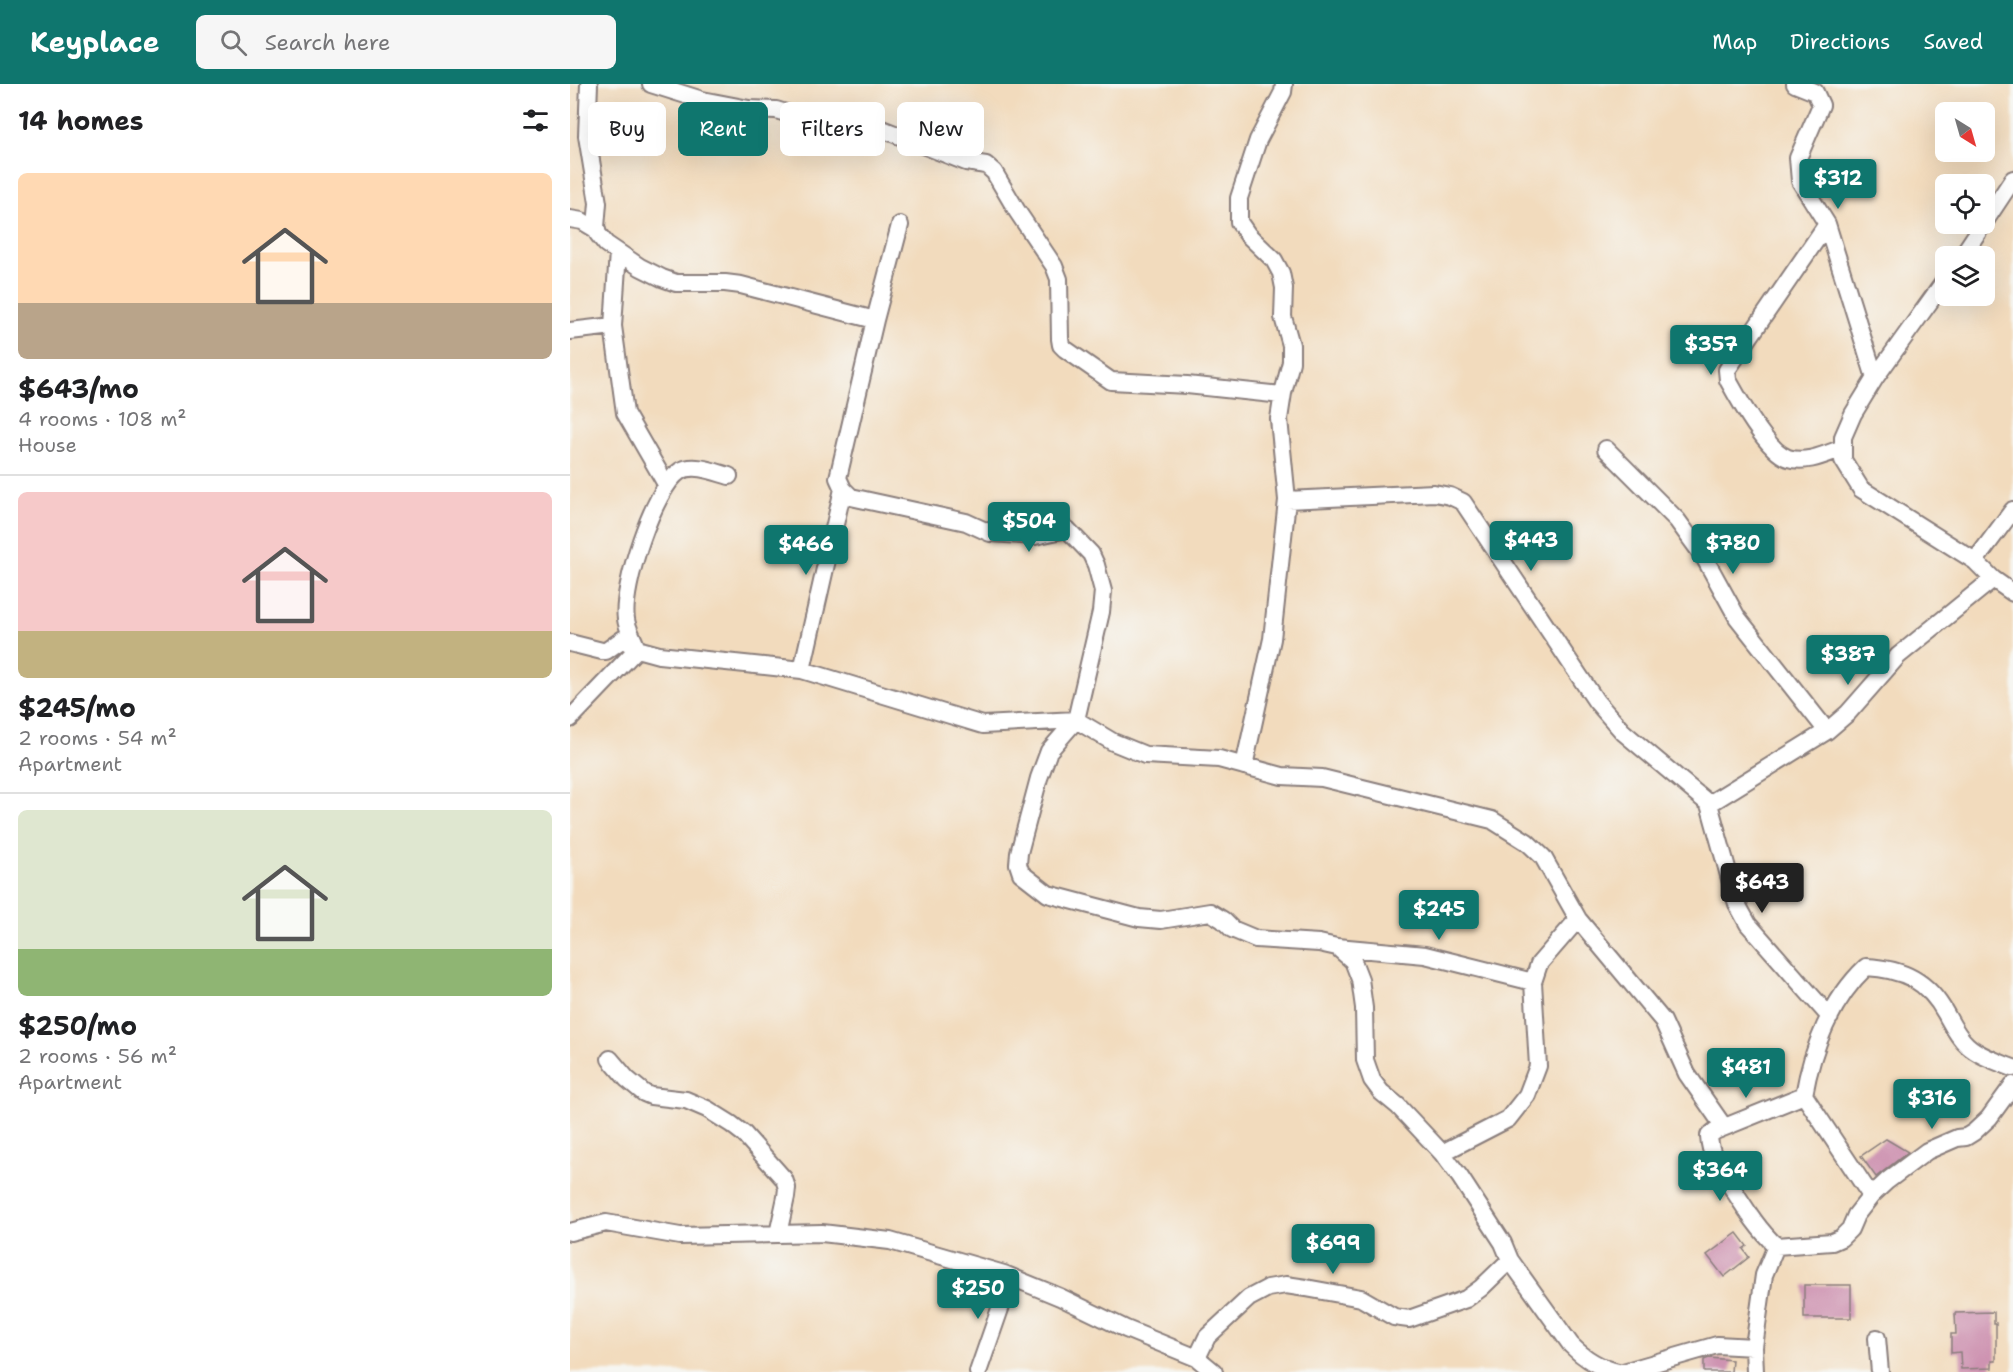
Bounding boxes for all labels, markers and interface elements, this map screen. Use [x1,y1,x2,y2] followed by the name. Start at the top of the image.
[196,15,616,69] search box
[30,23,160,61] text: Keyplace
[217,26,250,59] icon: search
[265,28,390,57] text: Search here
[1712,28,1757,56] text: Map
[1790,28,1890,56] text: Directions
[1923,28,1983,56] text: Saved
[588,102,666,156] chip: Buy
[678,102,768,156] chip: Rent
[780,102,885,156] chip: Filters
[897,102,984,156] chip: New
[1935,102,1995,162] north arrow
[1935,102,1995,306] map controls
[18,103,144,138] text: 14 homes
[519,104,552,137] icon: filters
[1802,159,1874,210] pin: $312
[1813,165,1863,191] text: $312
[1935,174,1995,234] button: locate
[231,212,339,320] icon: home
[1935,246,1995,306] button: layers
[1675,325,1747,376] pin: $357
[1684,331,1738,357] text: $357
[18,371,139,406] text: $643/mo
[18,406,187,432] text: 4 rooms · 108 m²
[18,432,77,458] text: House
[993,502,1065,553] pin: $504
[1002,508,1056,534] text: $504
[1495,521,1567,572] pin: $443
[1697,524,1769,575] pin: $780
[770,525,842,576] pin: $466
[1504,527,1558,553] text: $443
[1705,530,1761,556] text: $780
[231,531,339,639] icon: home
[778,531,834,557] text: $466
[1812,635,1884,686] pin: $387
[1820,641,1876,667] text: $387
[18,690,136,725] text: $245/mo
[18,725,177,751] text: 2 rooms · 54 m²
[18,751,122,777] text: Apartment
[231,849,339,957] icon: home
[1726,863,1798,914] pin: $643
[1735,869,1789,895] text: $643
[1403,890,1475,941] pin: $245
[1413,896,1465,922] text: $245
[18,1008,137,1043] text: $250/mo
[18,1043,177,1069] text: 2 rooms · 56 m²
[1710,1048,1782,1099] pin: $481
[1721,1054,1771,1080] text: $481
[18,1069,122,1095] text: Apartment
[1896,1079,1968,1130] pin: $316
[1907,1085,1957,1111] text: $316
[1684,1151,1756,1202] pin: $364
[1692,1157,1748,1183] text: $364
[1297,1224,1369,1275] pin: $699
[1306,1230,1360,1256] text: $699
[942,1269,1014,1320] pin: $250
[951,1275,1005,1301] text: $250

